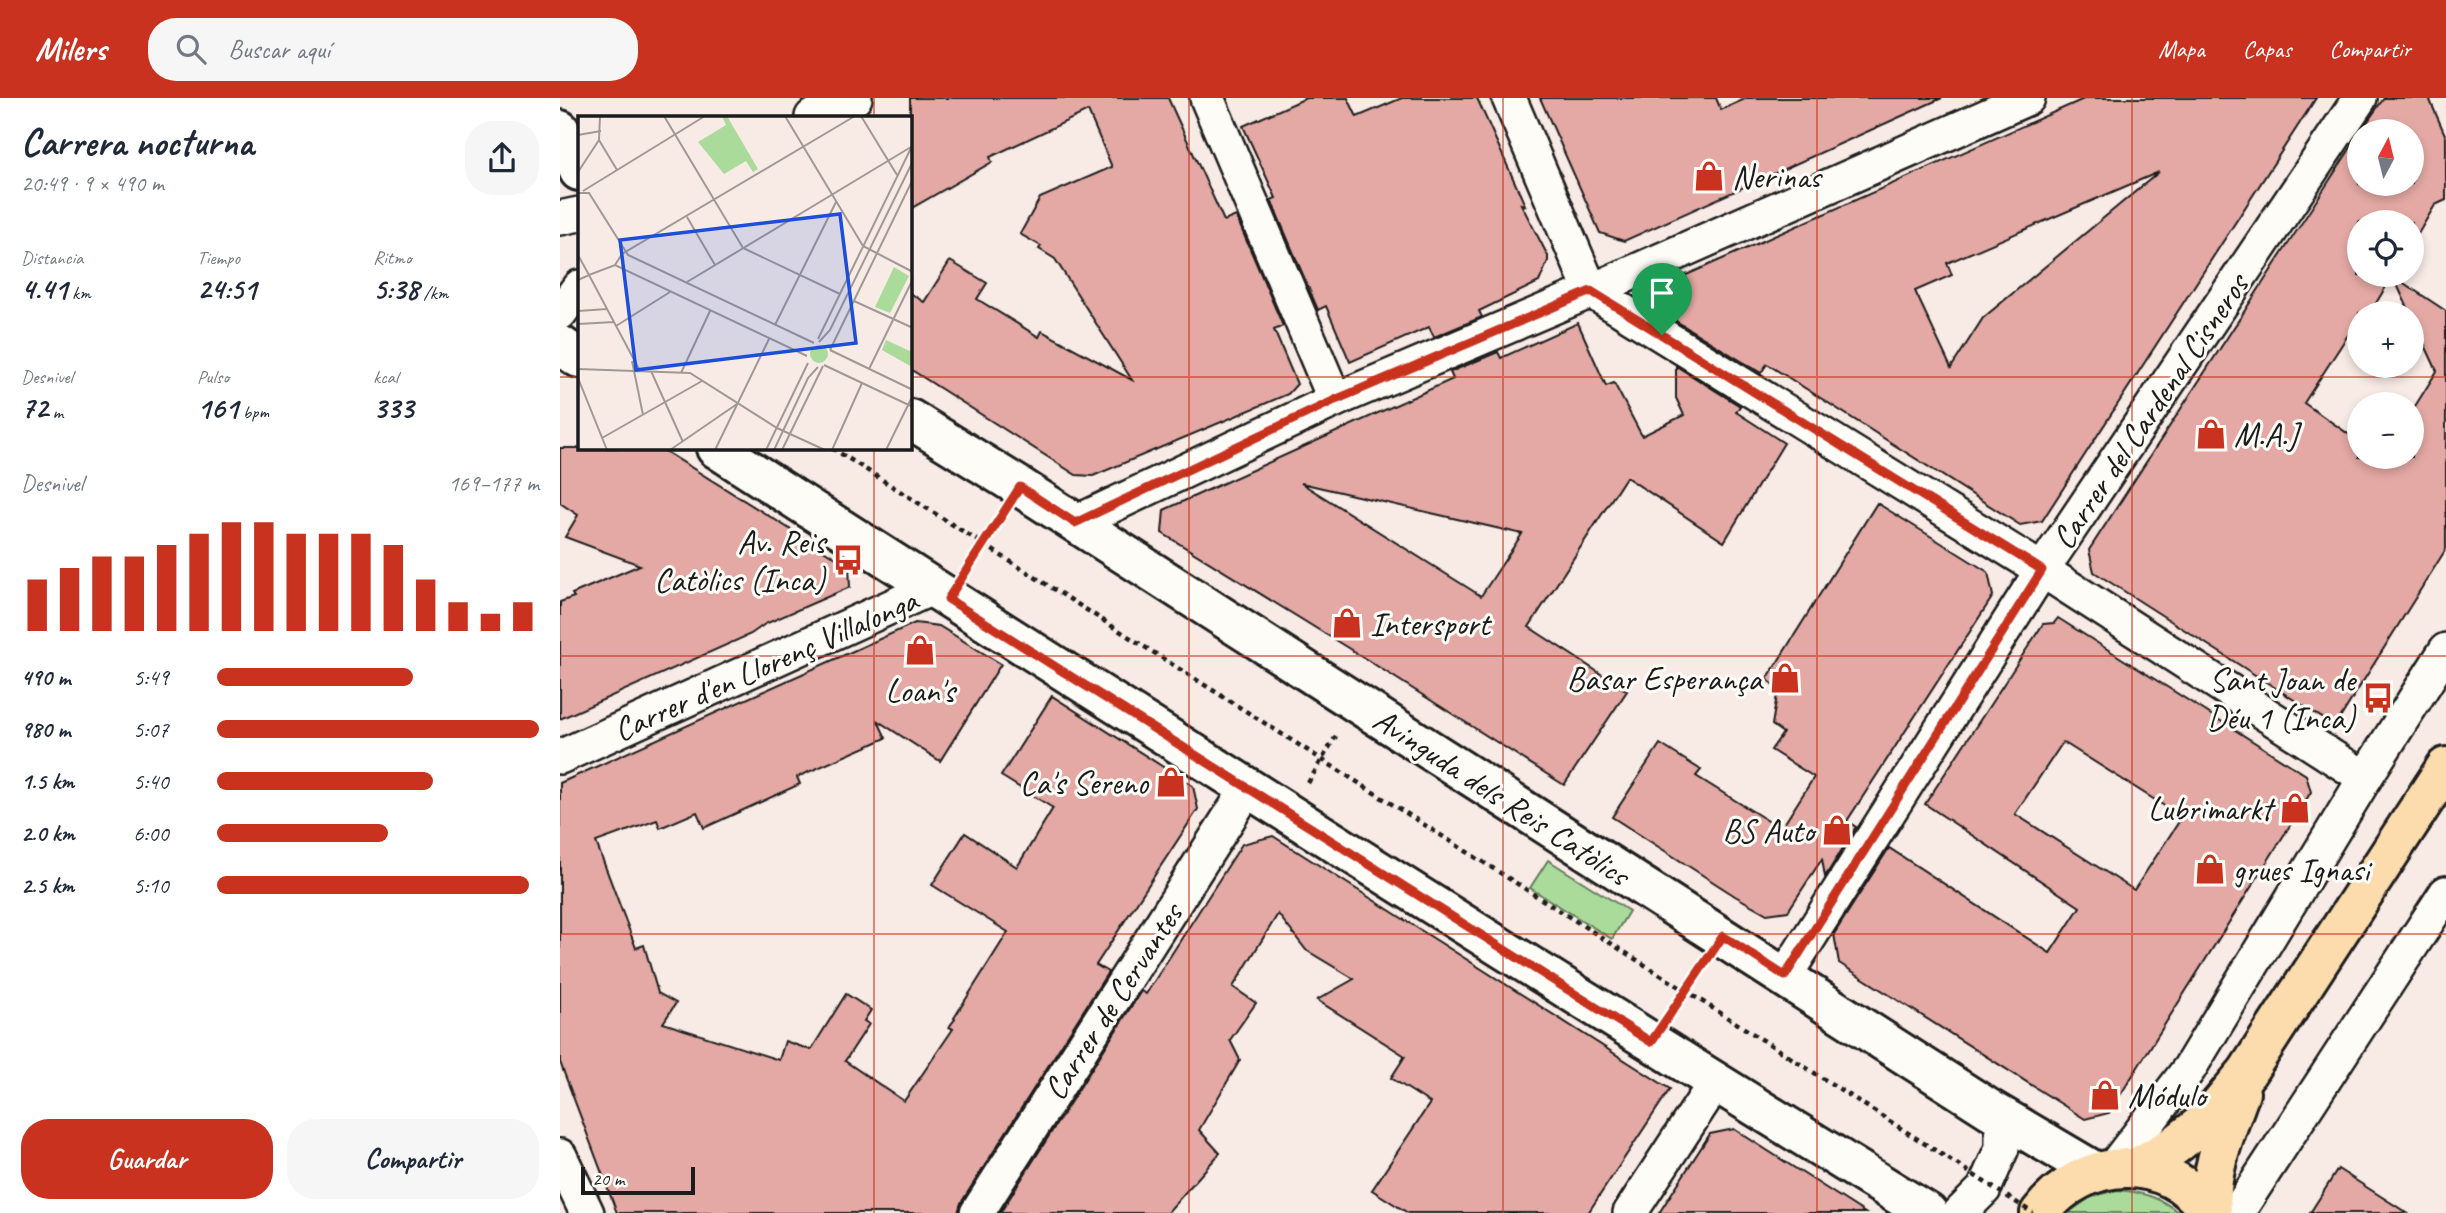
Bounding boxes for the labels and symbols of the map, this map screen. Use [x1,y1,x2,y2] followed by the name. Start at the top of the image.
[578,116,912,450] inset map
[2347,119,2424,196] north arrow
[1732,156,1823,198] place label: Nerinas
[1692,159,1726,193] shop icon: Nerinas
[1632,263,1692,335] pin
[2042,264,2259,557] street label: Carrer del Cardenal Cisneros
[2234,414,2302,456] place label: M.A.J
[2194,417,2228,451] shop icon: M.A.J
[654,521,828,601] place label: Av. Reis Catòlics (Inca)
[831,543,865,577] bus stop icon: Av. Reis Catòlics (Inca)
[607,578,926,751] street label: Carrer d'en Llorenç Villalonga
[1370,603,1493,645] place label: Intersport
[1330,606,1364,640] shop icon: Intersport
[903,633,937,667] shop icon: Loan's
[1567,658,1765,700] place label: Basar Esperança
[2207,659,2357,739] place label: Sant Joan de Déu 1 (Inca)
[1768,661,1802,695] shop icon: Basar Esperança
[886,670,957,712] place label: Loan's
[2361,681,2395,715] bus stop icon: Sant Joan de Déu 1 (Inca)
[1366,698,1640,897] street label: Avinguda dels Reis Catòlics
[1020,762,1149,804] place label: Ca's Sereno
[1154,765,1188,799] shop icon: Ca's Sereno
[2148,788,2276,830] place label: Lubrimarkt
[2278,791,2312,825] shop icon: Lubrimarkt
[1722,810,1817,852] place label: BS Auto
[1820,813,1854,847] shop icon: BS Auto
[2233,849,2373,891] place label: grues Ignasi
[2193,852,2227,886] shop icon: grues Ignasi
[1034,893,1194,1108] street label: Carrer de Cervantes
[2128,1075,2209,1117] place label: Módulo
[2088,1078,2122,1112] shop icon: Módulo
[581,1164,695,1196] scale bar

